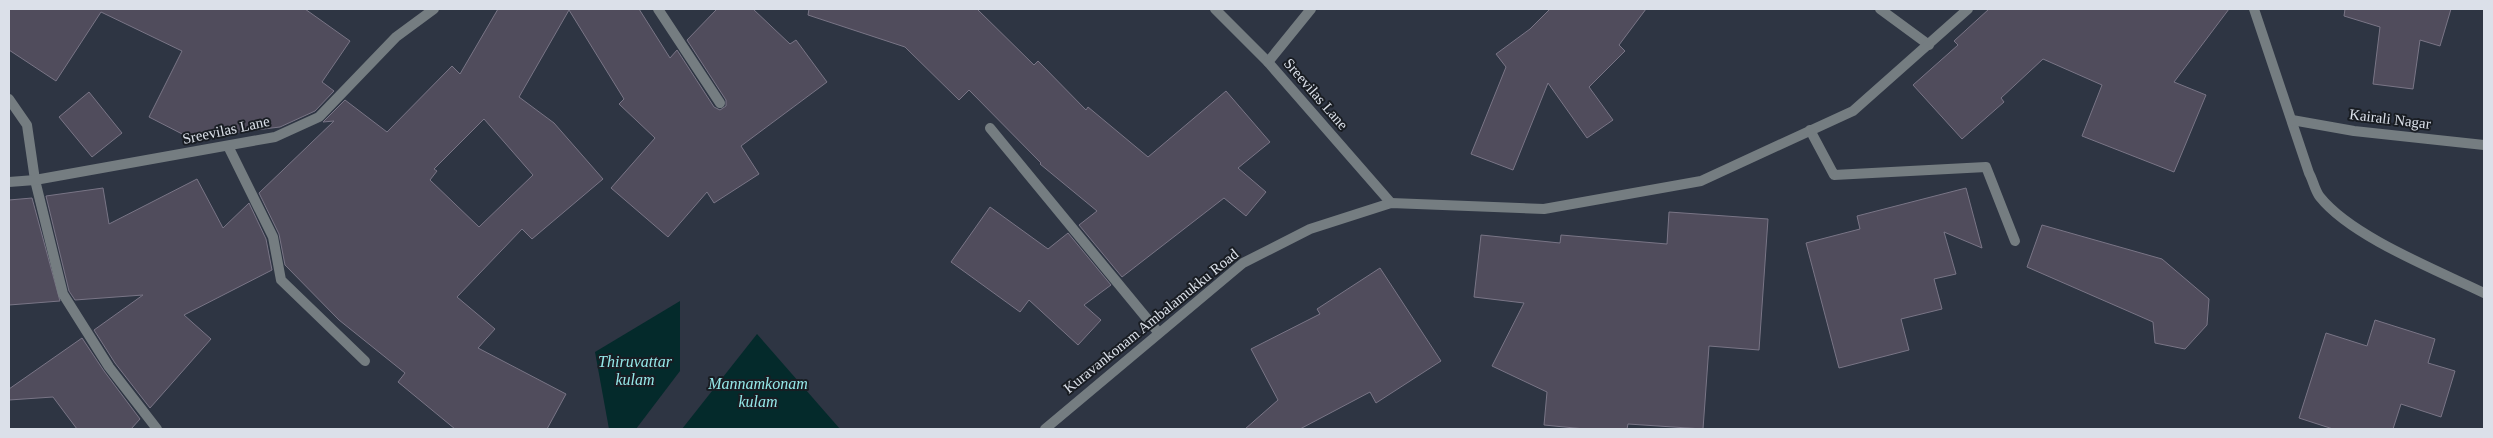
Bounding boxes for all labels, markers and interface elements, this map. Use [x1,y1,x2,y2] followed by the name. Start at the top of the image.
[1281,55,1351,133] street label: Sreevilas Lane
[2348,106,2432,132] street label: Kairali Nagar
[181,113,271,147] street label: Sreevilas Lane
[1060,245,1242,396] street label: Kuravankonam Ambalamukku Road
[598,353,673,388] water label: Thiruvattar kulam
[707,375,808,410] water label: Mannamkonam kulam

